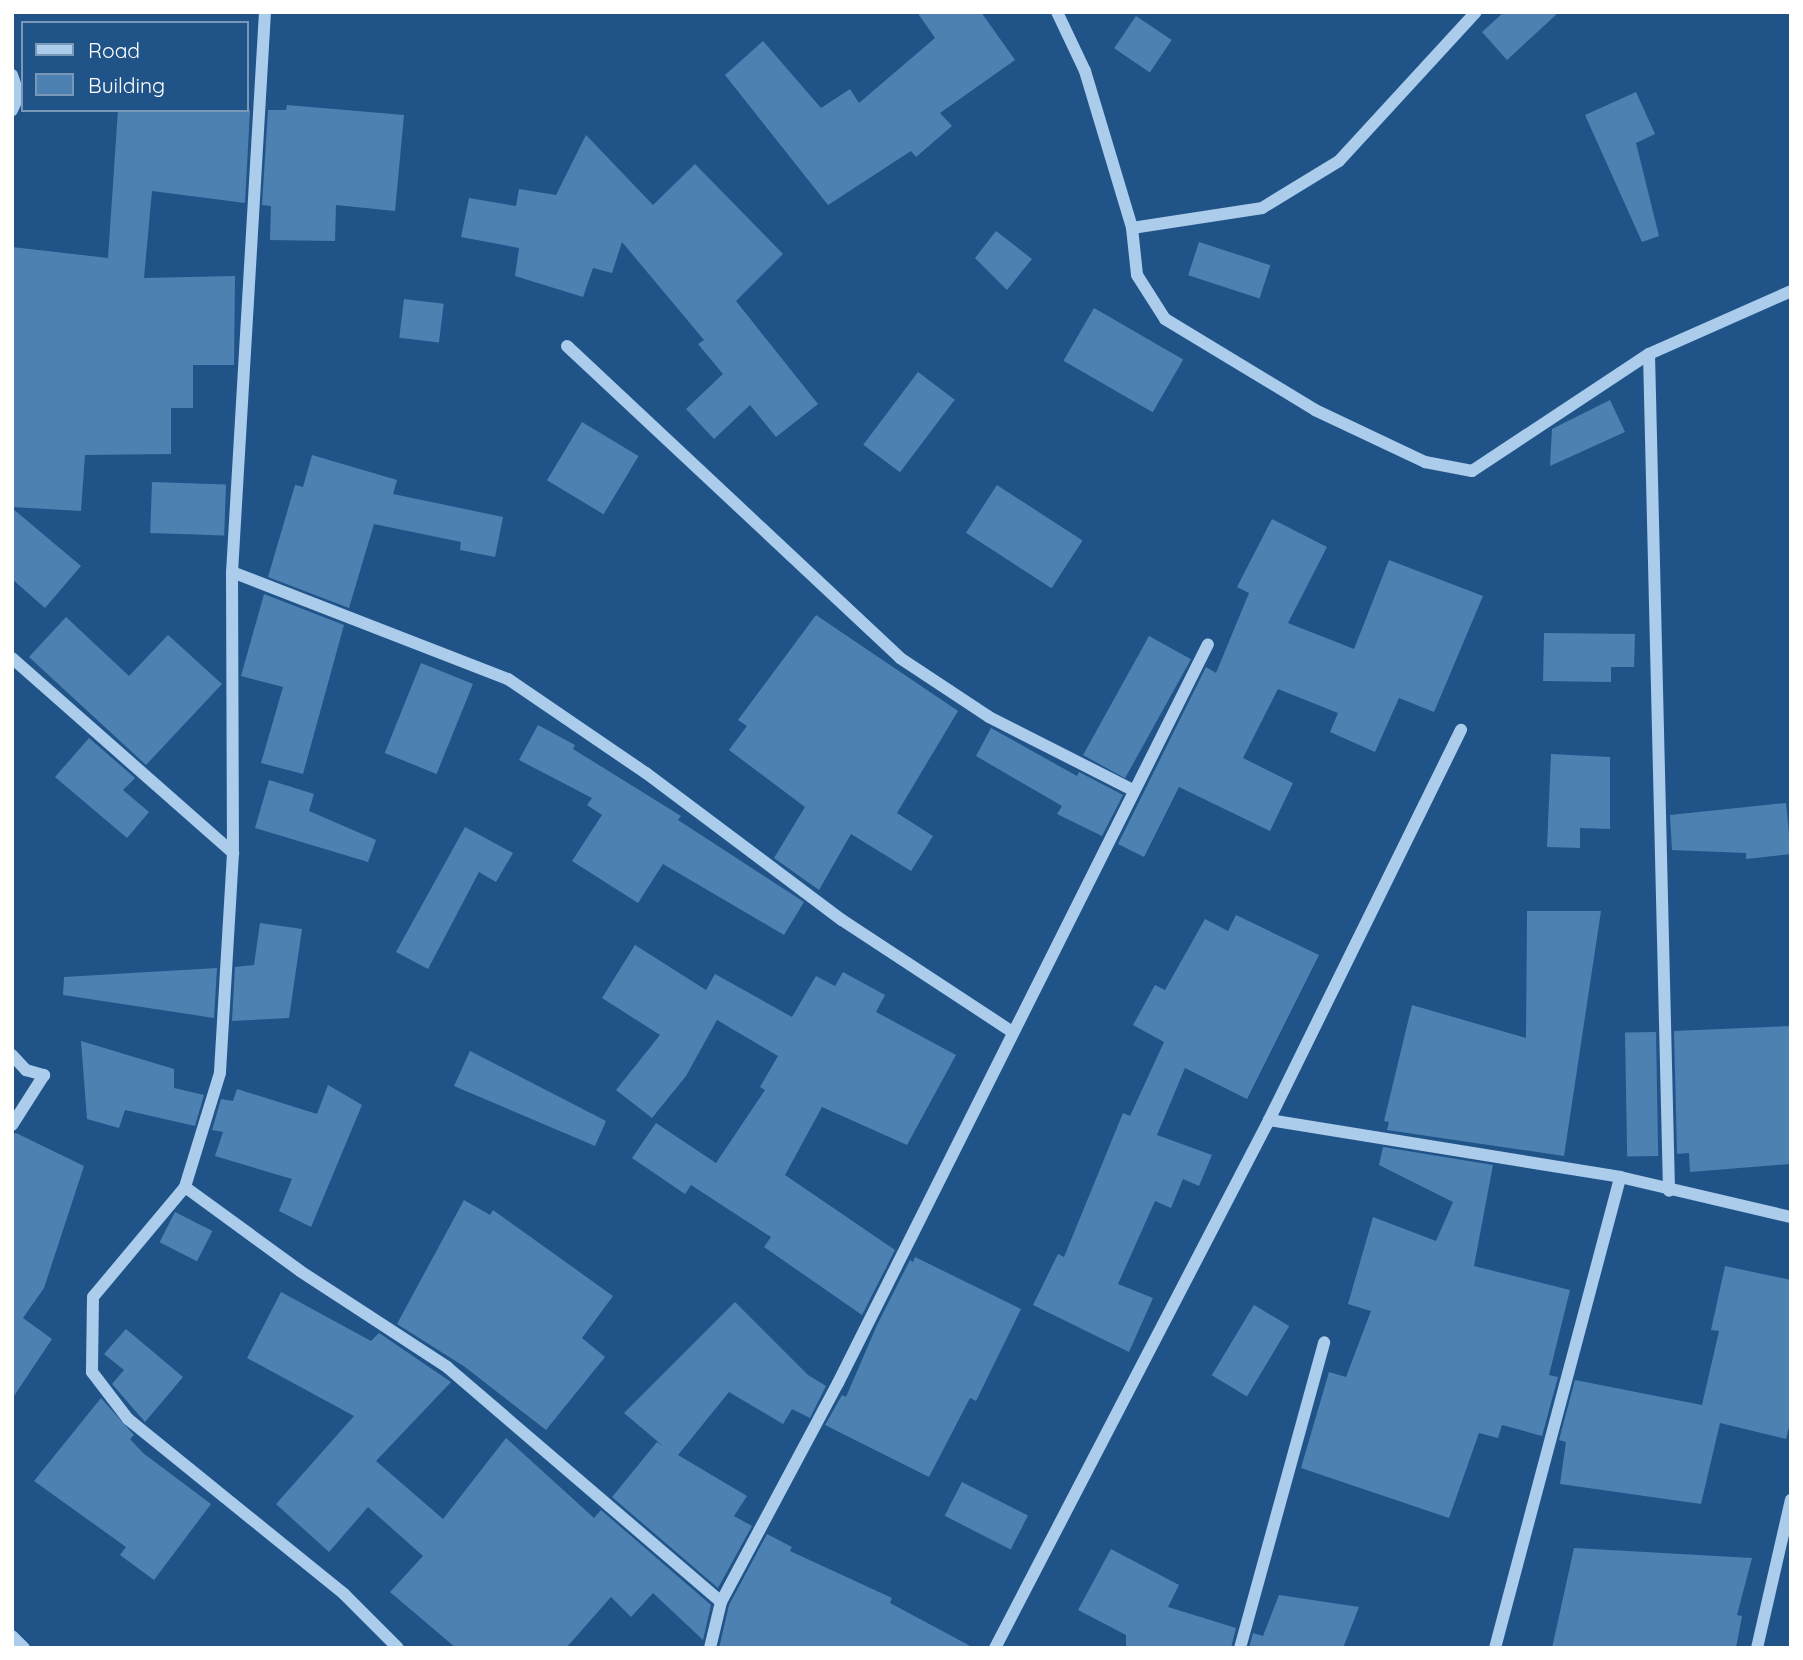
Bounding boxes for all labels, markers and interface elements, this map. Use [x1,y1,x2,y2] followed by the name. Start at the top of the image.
[21,21,248,112] legend
[88,37,140,63] text: Road
[88,72,165,98] text: Building

